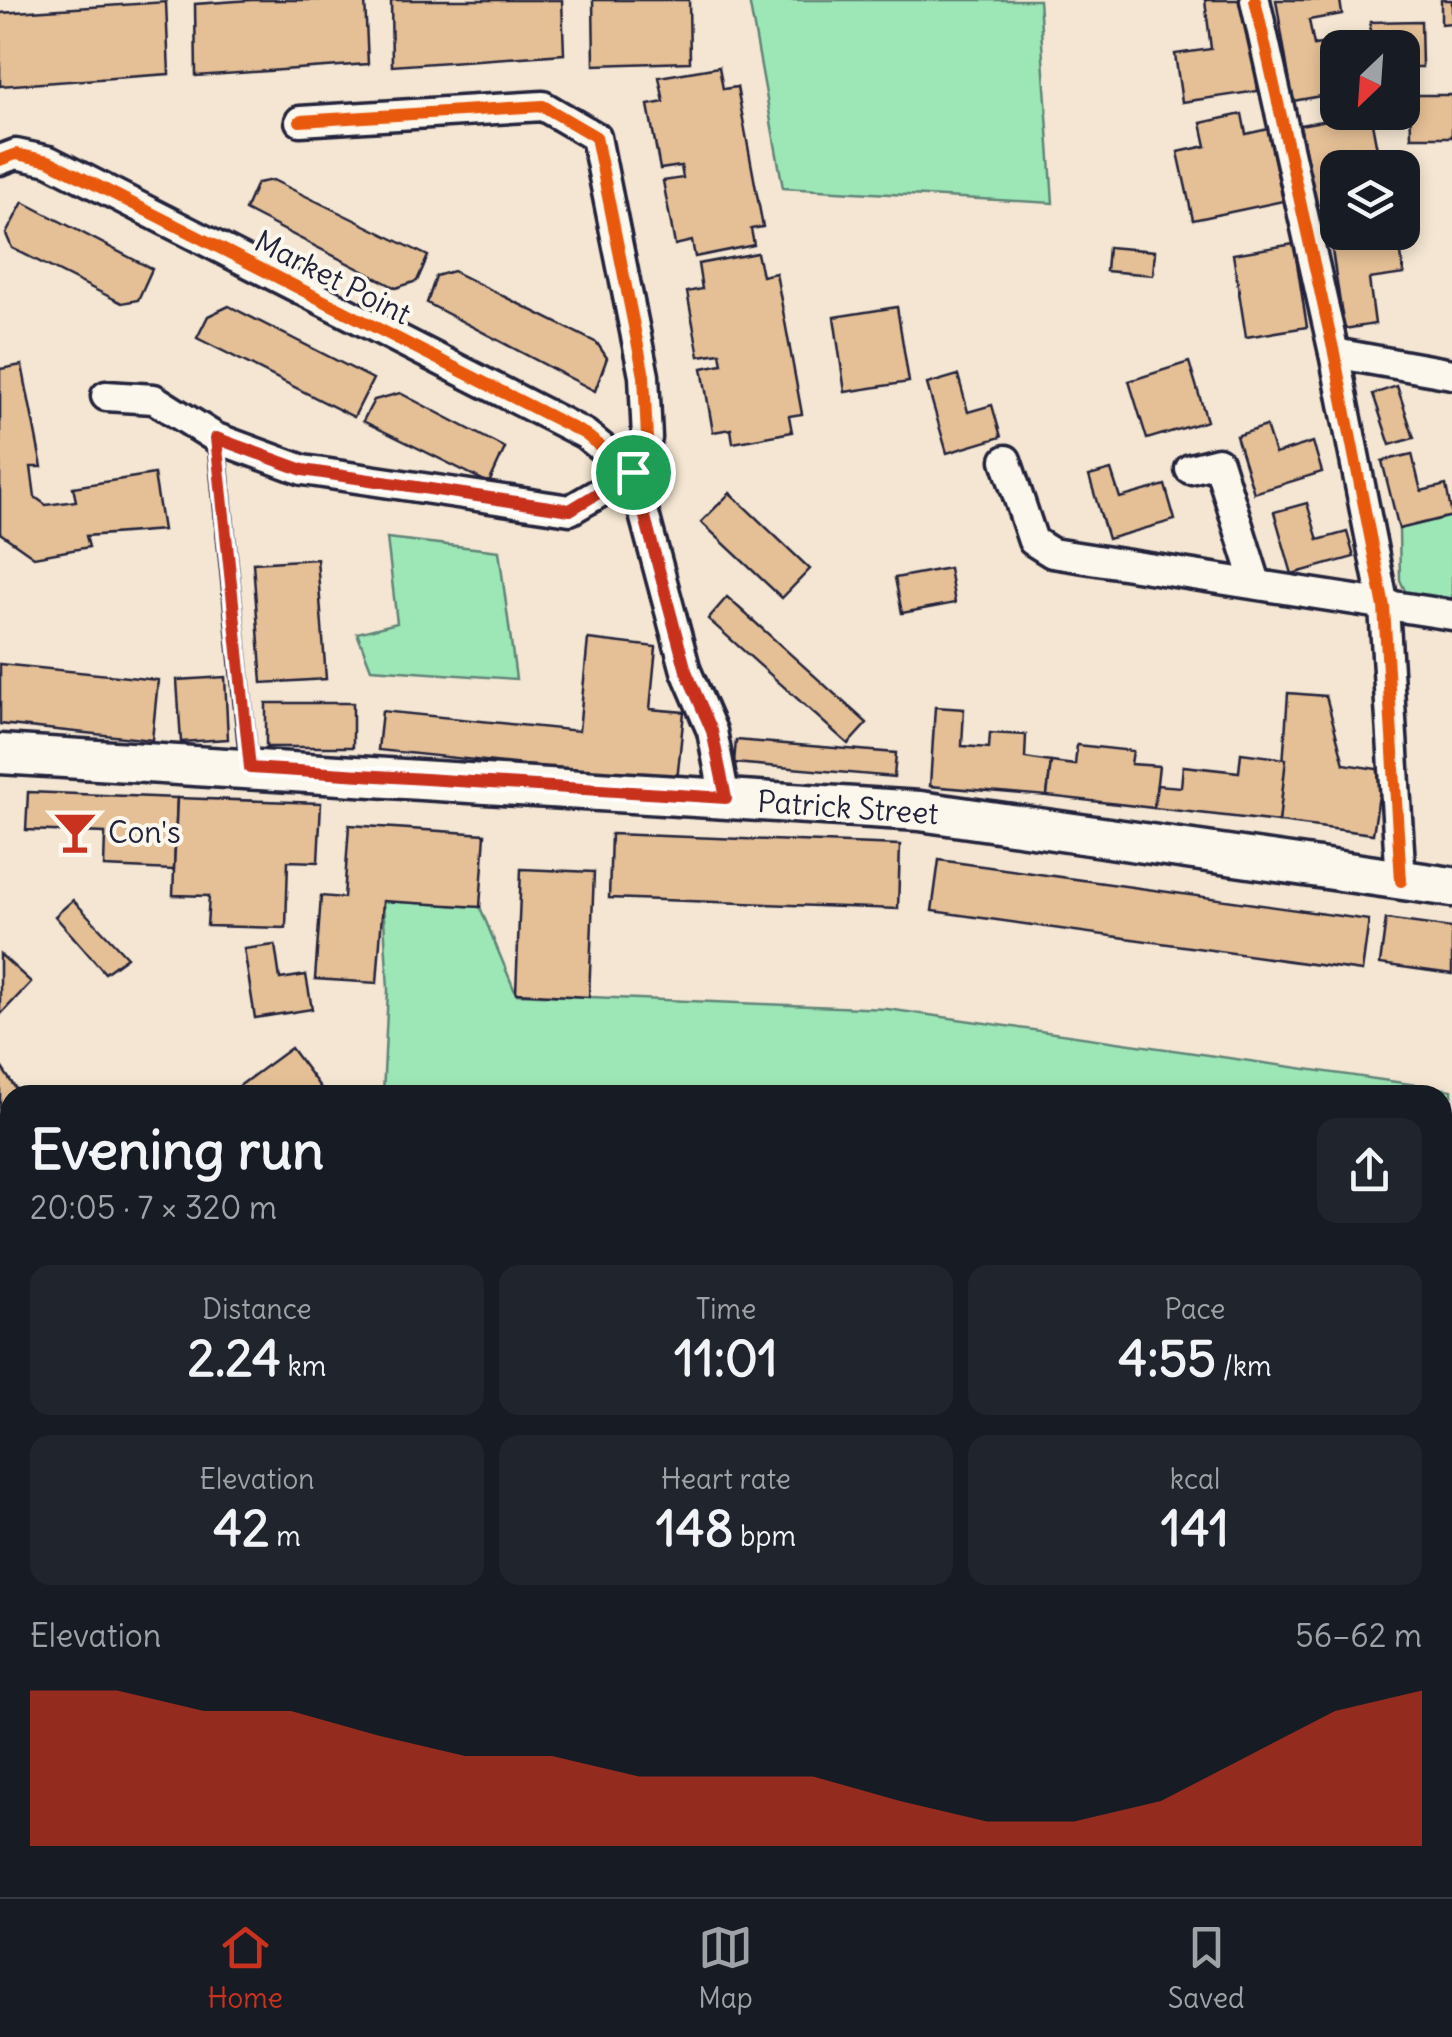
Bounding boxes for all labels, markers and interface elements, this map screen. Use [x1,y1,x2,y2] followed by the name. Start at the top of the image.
[1320,30,1420,130] north arrow
[1320,30,1420,250] map controls
[1320,150,1420,250] button: layers
[249,221,417,333] street label: Market Point
[591,430,676,515] pin
[606,445,661,500] icon: arrive
[756,782,940,832] street label: Patrick Street
[51,808,99,856] bar icon: Con's
[108,813,181,851] place label: Con's
[30,1115,324,1184] text: Evening run
[1317,1118,1422,1223] button: share
[30,1187,277,1228] text: 20:05 · 7 × 320 m
[202,1291,312,1327] text: Distance
[696,1291,756,1327] text: Time
[1165,1291,1225,1327] text: Pace
[188,1327,281,1390] text: 2.24
[674,1327,778,1390] text: 11:01
[1118,1327,1216,1390] text: 4:55
[281,1348,326,1384] text: km
[1216,1348,1272,1384] text: /km
[200,1461,314,1497] text: Elevation
[661,1461,791,1497] text: Heart rate
[1170,1461,1220,1497] text: kcal
[213,1497,270,1560] text: 42
[656,1497,733,1560] text: 148
[1161,1497,1229,1560] text: 141
[270,1518,301,1554] text: m
[733,1518,796,1554] text: bpm
[30,1615,161,1656] text: Elevation
[1295,1615,1422,1656] text: 56–62 m
[207,1920,283,2016] tab: Home
[698,1920,753,2016] tab: Map
[1168,1920,1245,2016] tab: Saved

